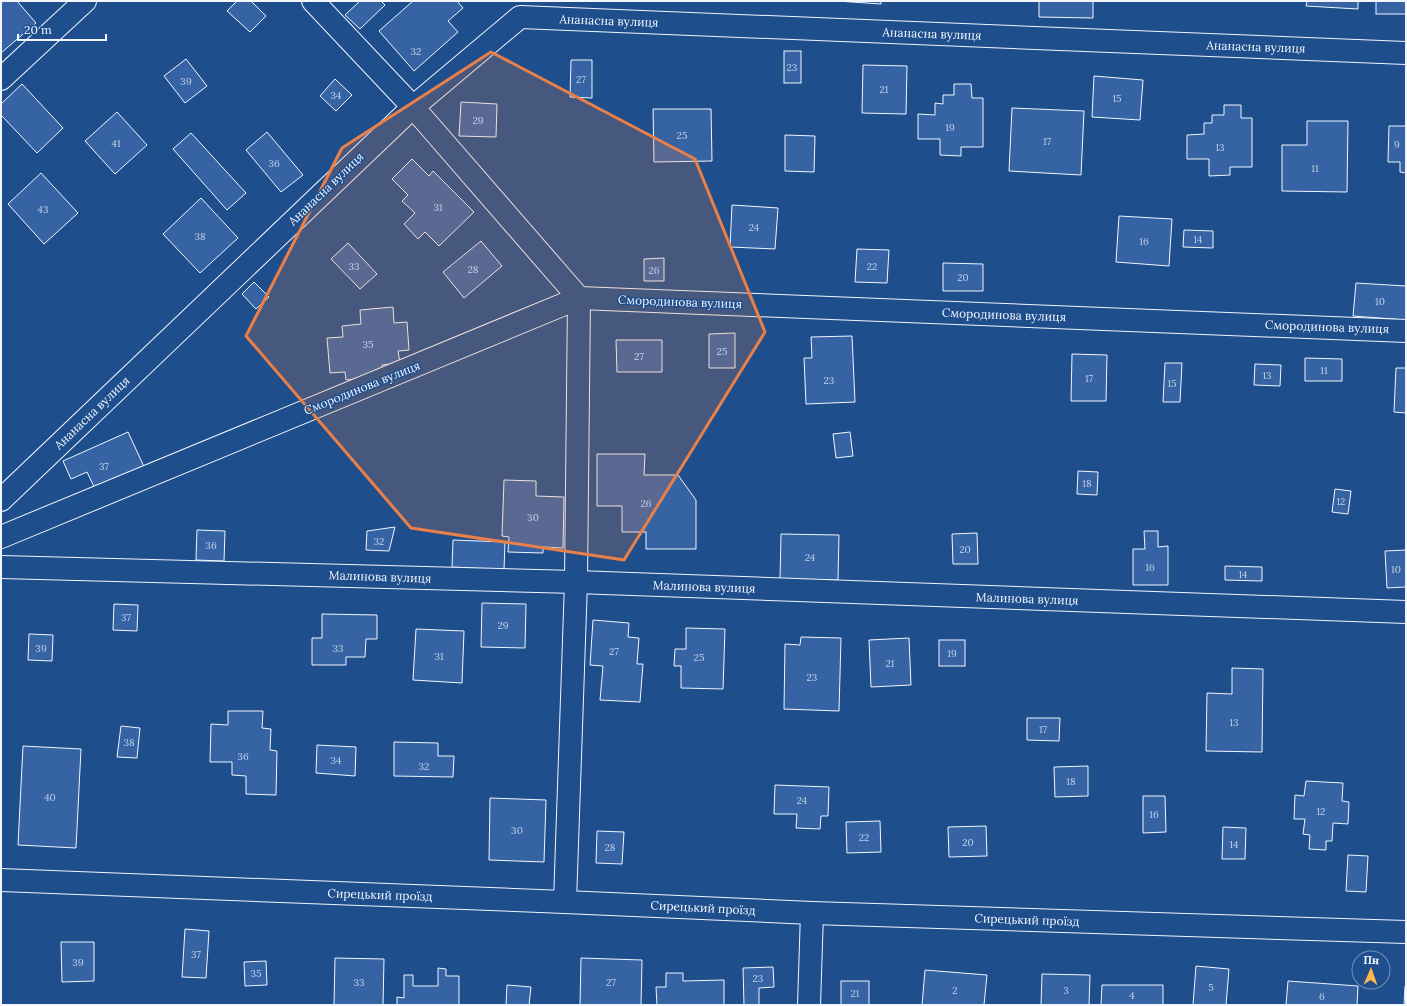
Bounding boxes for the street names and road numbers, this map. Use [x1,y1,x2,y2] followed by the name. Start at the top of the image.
[558,11,659,30] street label: Ананасна вулиця
[881,24,982,43] street label: Ананасна вулиця
[1205,37,1306,56] street label: Ананасна вулиця
[284,149,367,229] street label: Ананасна вулиця
[618,292,742,311] street label: Смородинова вулиця
[942,305,1066,324] street label: Смородинова вулиця
[1265,317,1389,336] street label: Смородинова вулиця
[301,357,422,418] street label: Смородинова вулиця
[50,373,133,453] street label: Ананасна вулиця
[328,567,432,586] street label: Малинова вулиця
[652,577,756,596] street label: Малинова вулиця
[975,589,1079,608] street label: Малинова вулиця
[327,885,433,904] street label: Сирецький проїзд
[650,897,756,918] street label: Сирецький проїзд
[974,910,1080,929] street label: Сирецький проїзд

